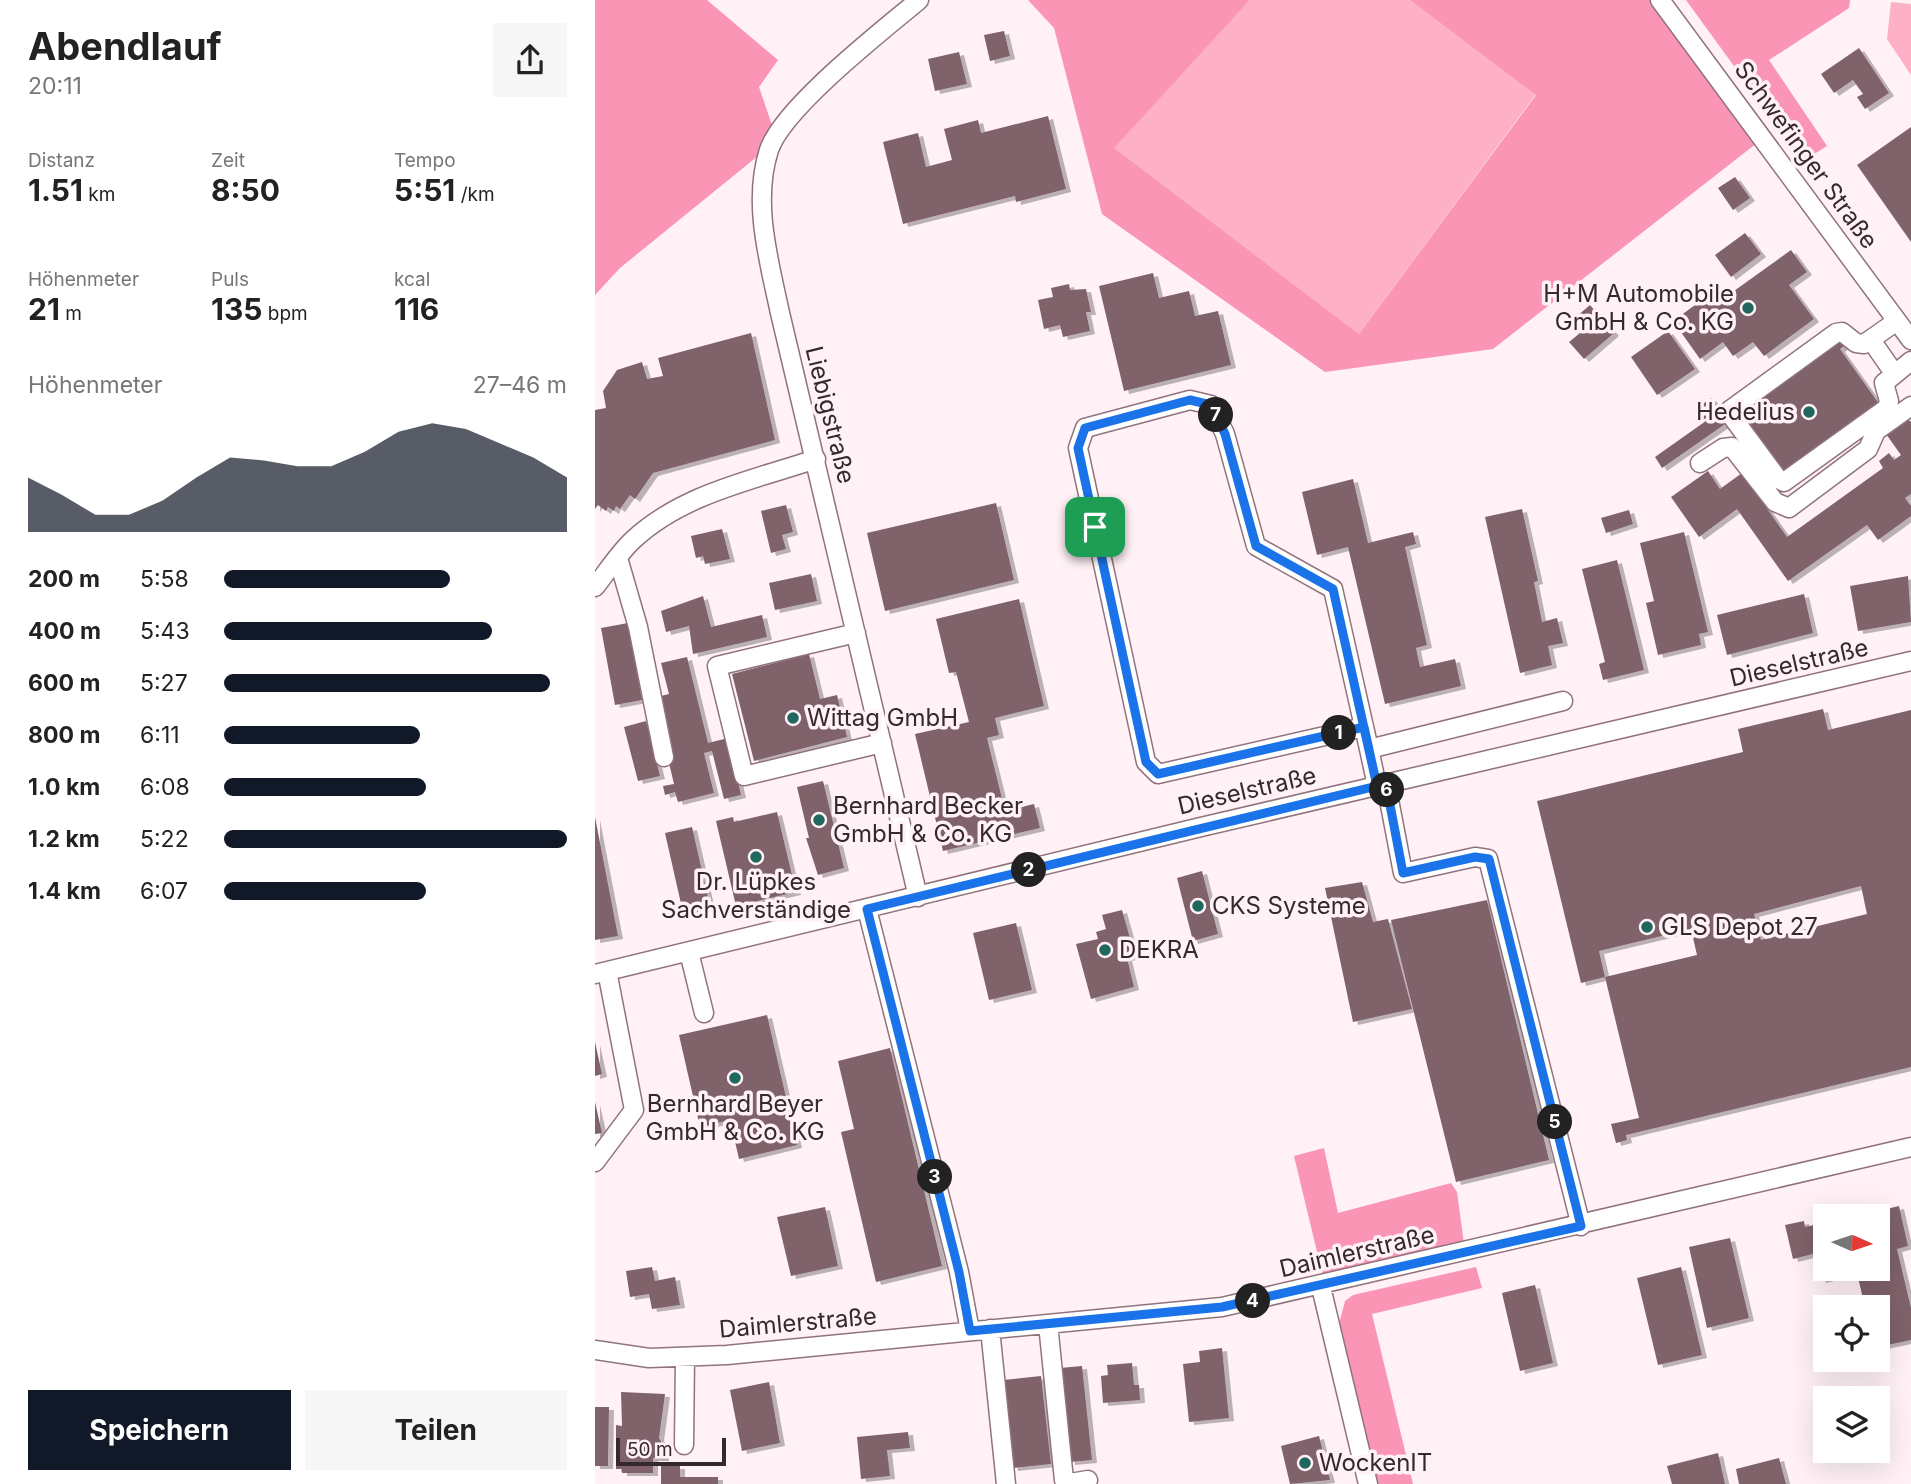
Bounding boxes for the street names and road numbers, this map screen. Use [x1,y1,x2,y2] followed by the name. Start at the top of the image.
[1729,55,1884,254] street label: Schwefinger Straße
[799,343,862,487] street label: Liebigstraße
[1727,632,1871,693] street label: Dieselstraße
[1175,760,1319,821] street label: Dieselstraße
[1277,1220,1437,1283] street label: Daimlerstraße
[718,1301,878,1344] street label: Daimlerstraße

